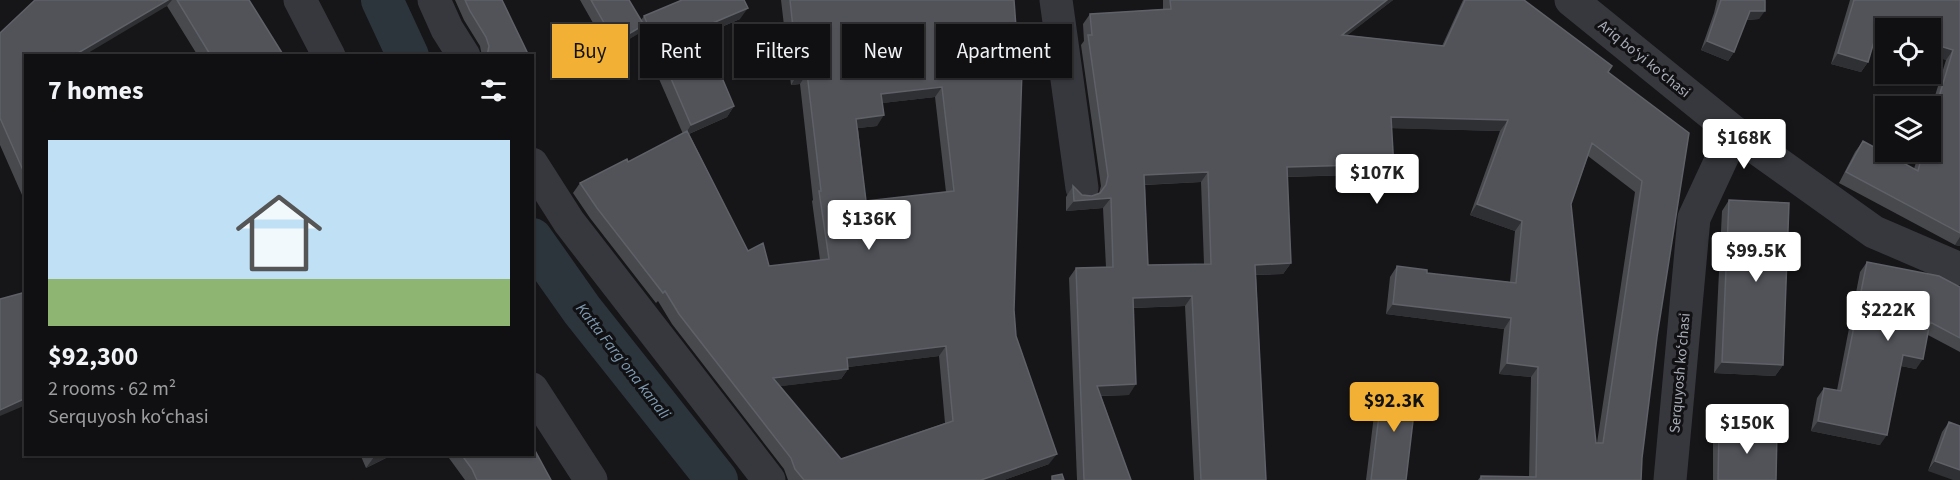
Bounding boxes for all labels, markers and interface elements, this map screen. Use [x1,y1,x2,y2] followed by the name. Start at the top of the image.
[1593,15,1695,103] street label: Ariq boʻyi koʻchasi
[1875,18,1941,162] map controls
[1875,18,1941,84] button: locate
[552,24,628,78] chip: Buy
[640,24,722,78] chip: Rent
[734,24,830,78] chip: Filters
[842,24,924,78] chip: New
[936,24,1072,78] chip: Apartment
[48,72,143,109] text: 7 homes
[477,74,510,107] icon: filters
[1875,96,1941,162] button: layers
[1702,119,1786,170] pin: $168K
[1717,124,1771,152] text: $168K
[1335,154,1419,205] pin: $107K
[1350,159,1404,187] text: $107K
[225,179,333,287] icon: home
[827,200,911,251] pin: $136K
[842,205,896,233] text: $136K
[1707,232,1805,283] pin: $99.5K
[1726,237,1786,265] text: $99.5K
[1846,291,1930,342] pin: $222K
[1861,296,1915,324] text: $222K
[571,298,676,424] water label: Katta Farg'ona kanali
[1664,312,1696,434] street label: Serquyosh koʻchasi
[48,338,138,375] text: $92,300
[48,375,176,403] text: 2 rooms · 62 m²
[1345,382,1443,433] pin: $92.3K
[1364,387,1424,415] text: $92.3K
[48,403,209,431] text: Serquyosh koʻchasi
[1705,404,1789,455] pin: $150K
[1720,409,1774,437] text: $150K

